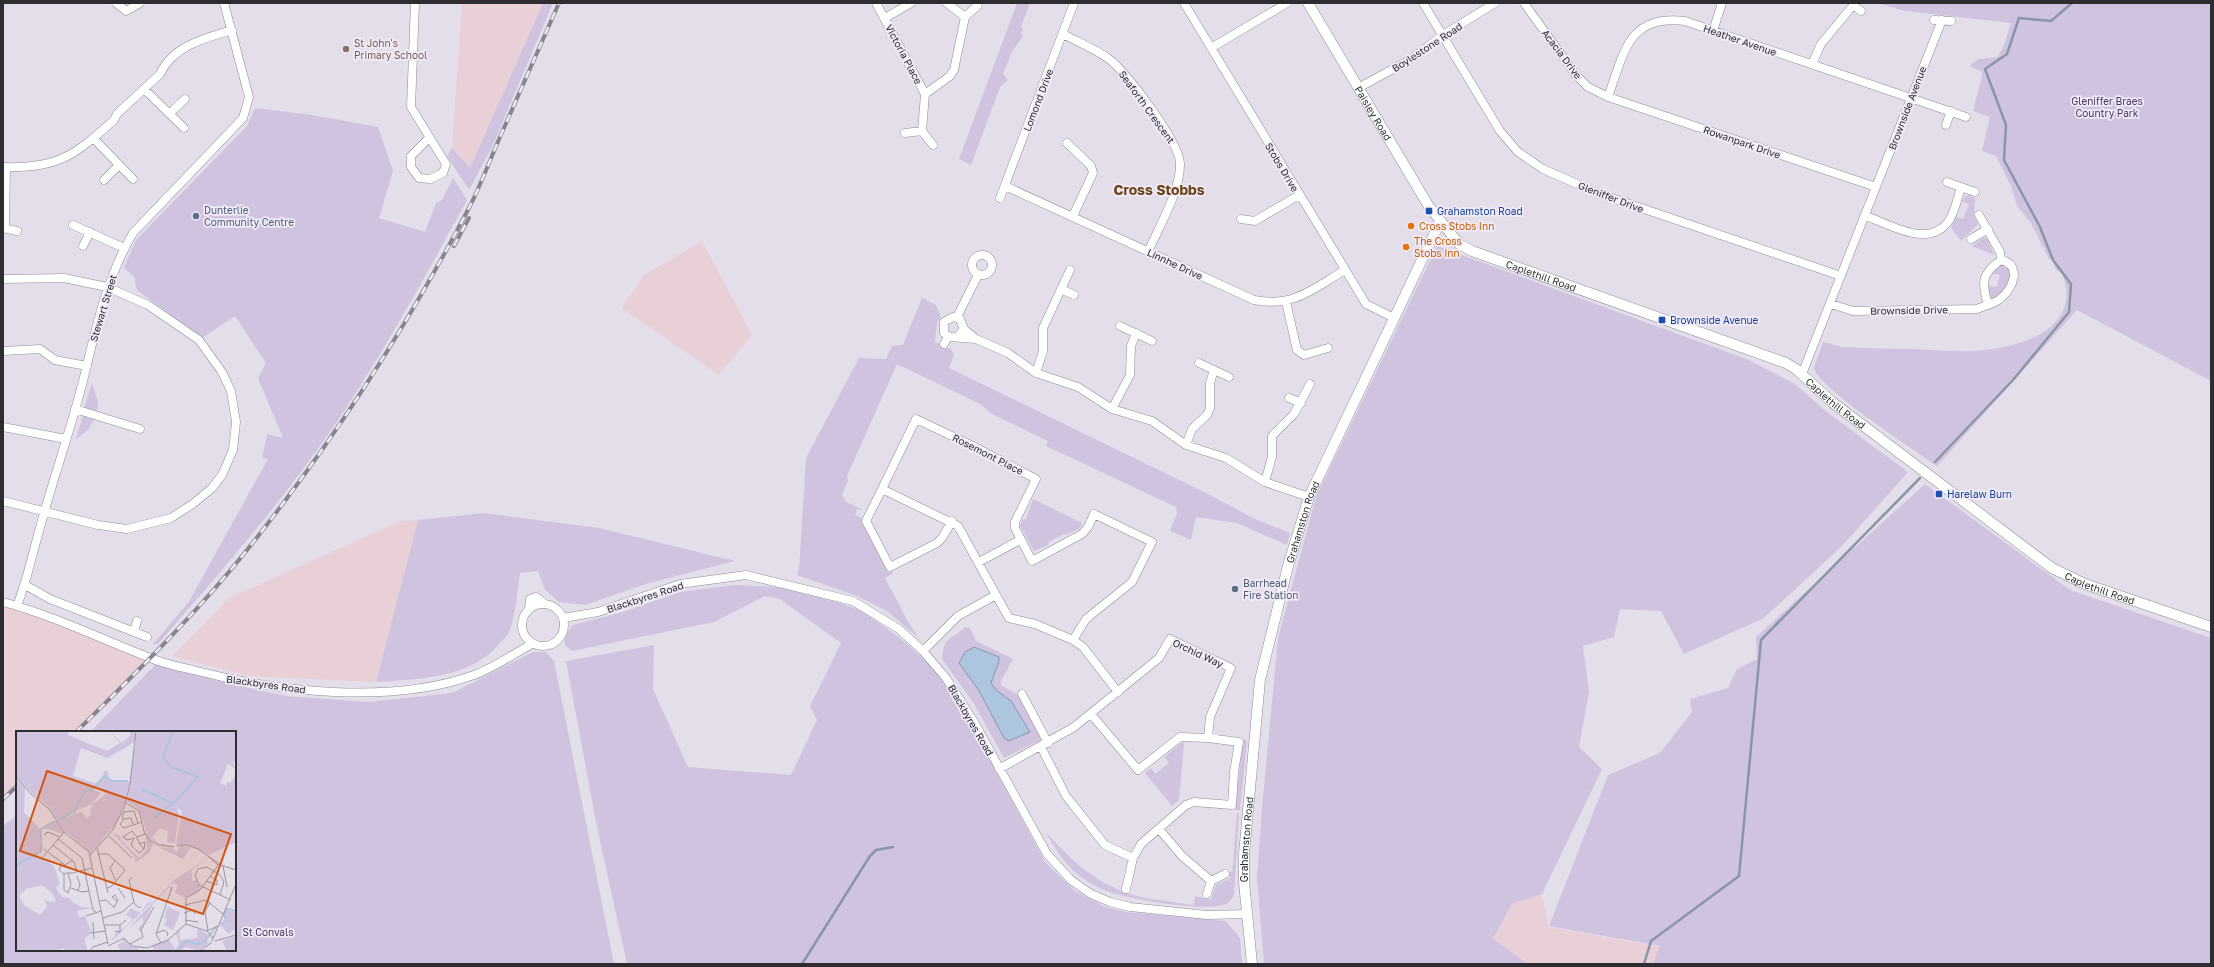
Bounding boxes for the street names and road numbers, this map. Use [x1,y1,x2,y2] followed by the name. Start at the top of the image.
[1390,20,1464,74] street label: Boylestone Road
[883,22,925,86] street label: Victoria Place
[1702,22,1778,58] street label: Heather Avenue
[1540,27,1585,81] street label: Acacia Drive
[1886,64,1929,151] street label: Brownside Avenue
[1021,67,1056,133] street label: Lomond Drive
[1117,68,1177,146] street label: Seaforth Crescent
[1353,84,1394,143] street label: Paisley Road
[1702,123,1782,161] street label: Rowanpark Drive
[1263,140,1301,194] street label: Stobs Drive
[1577,179,1646,215] street label: Gleniffer Drive
[1145,246,1205,282] street label: Linnhe Drive
[1504,258,1578,294] street label: Caplethill Road
[87,273,119,343] street label: Stewart Street
[1870,303,1948,317] street label: Brownside Drive
[1803,375,1868,431] street label: Caplethill Road
[951,431,1026,477] street label: Rosemont Place
[1283,479,1322,564] street label: Grahamston Road
[2063,569,2136,607] street label: Caplethill Road
[605,579,685,615] street label: Blackbyres Road
[1171,636,1226,670] street label: Orchid Way
[226,672,306,696] street label: Blackbyres Road
[946,682,996,758] street label: Blackbyres Road
[1238,796,1255,882] street label: Grahamston Road

